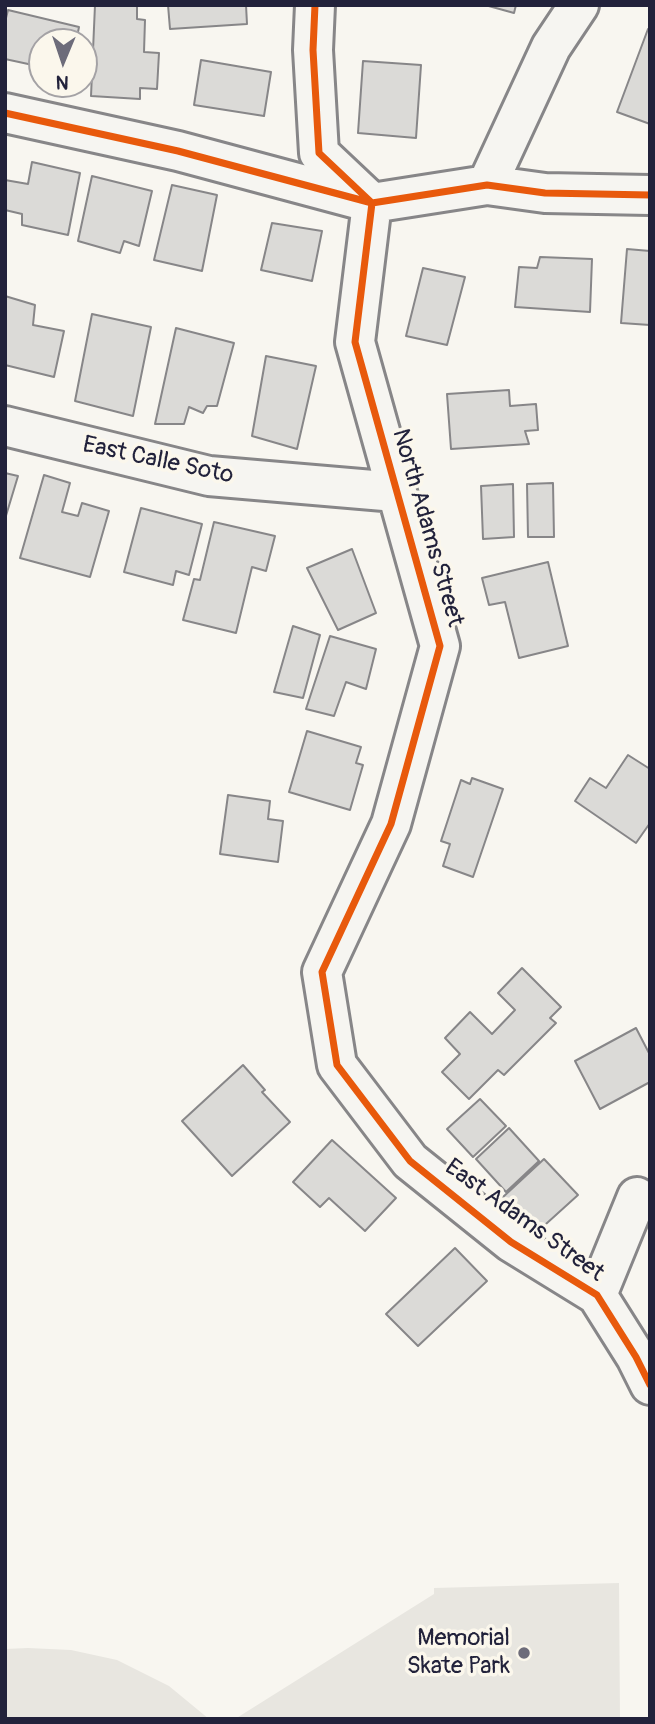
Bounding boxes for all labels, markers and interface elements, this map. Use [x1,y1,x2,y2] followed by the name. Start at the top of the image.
[28,28,98,98] north arrow
[56,70,69,94] text: N
[385,426,469,630] street label: North Adams Street
[80,431,236,491] street label: East Calle Soto
[439,1154,609,1288] street label: East Adams Street
[407,1625,510,1681] place label: Memorial Skate Park
[516,1645,532,1661] marker: Memorial Skate Park

